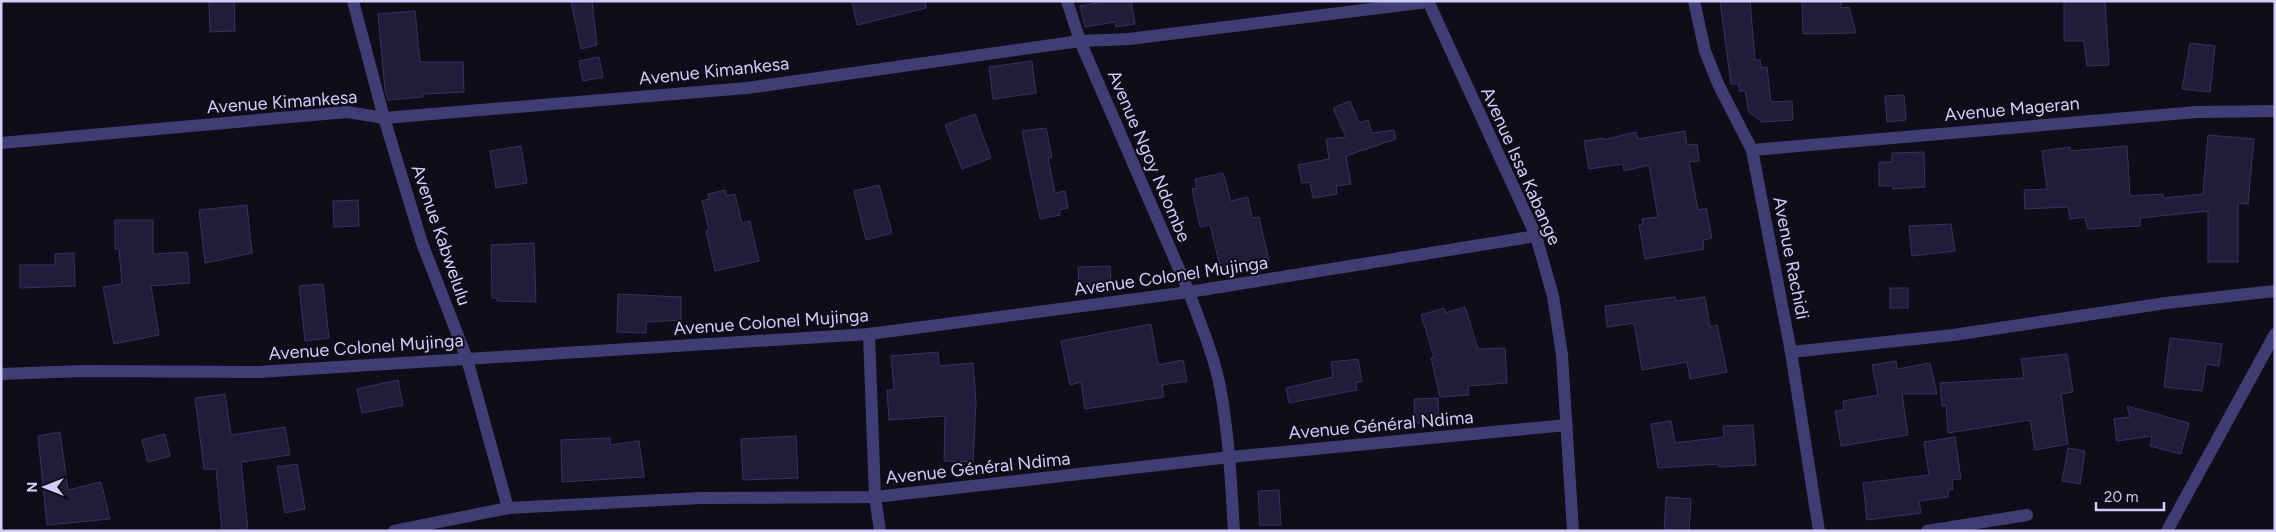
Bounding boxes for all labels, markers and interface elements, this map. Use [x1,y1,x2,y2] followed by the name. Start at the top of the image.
[638,52,790,90] street label: Avenue Kimankesa
[1103,67,1195,245] street label: Avenue Ngoy Ndombe
[1476,84,1566,249] street label: Avenue Issa Kabange
[206,86,358,118] street label: Avenue Kimankesa
[1944,92,2080,126] street label: Avenue Mageran
[407,162,475,308] street label: Avenue Kabwelulu
[1768,195,1814,321] street label: Avenue Rachidi
[1073,252,1269,300] street label: Avenue Colonel Mujinga
[673,304,869,340] street label: Avenue Colonel Mujinga
[268,329,464,365] street label: Avenue Colonel Mujinga
[1288,406,1474,444] street label: Avenue Général Ndima
[885,447,1071,489] street label: Avenue Général Ndima
[20,462,70,512] north arrow
[2096,480,2164,512] scale bar
[24,482,41,492] text: N
[2104,488,2138,506] text: 20 m

